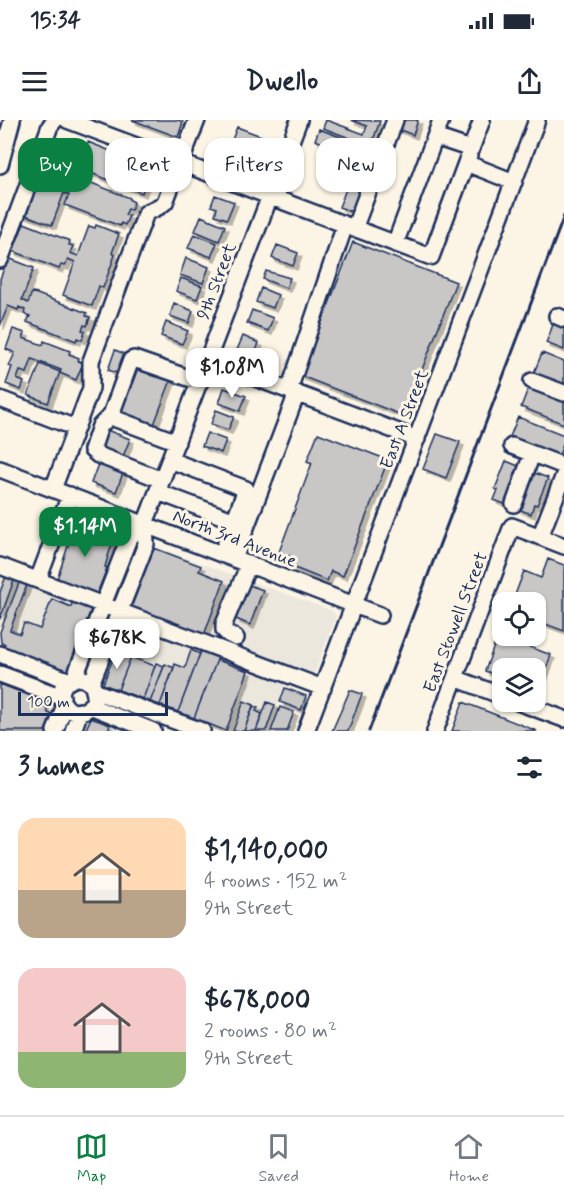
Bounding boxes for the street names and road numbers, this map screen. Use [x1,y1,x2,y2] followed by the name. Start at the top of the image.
[191,239,243,323] street label: 9th Street
[375,366,435,473] street label: East A Street
[169,504,300,574] street label: North 3rd Avenue
[418,549,494,696] street label: East Stowell Street

